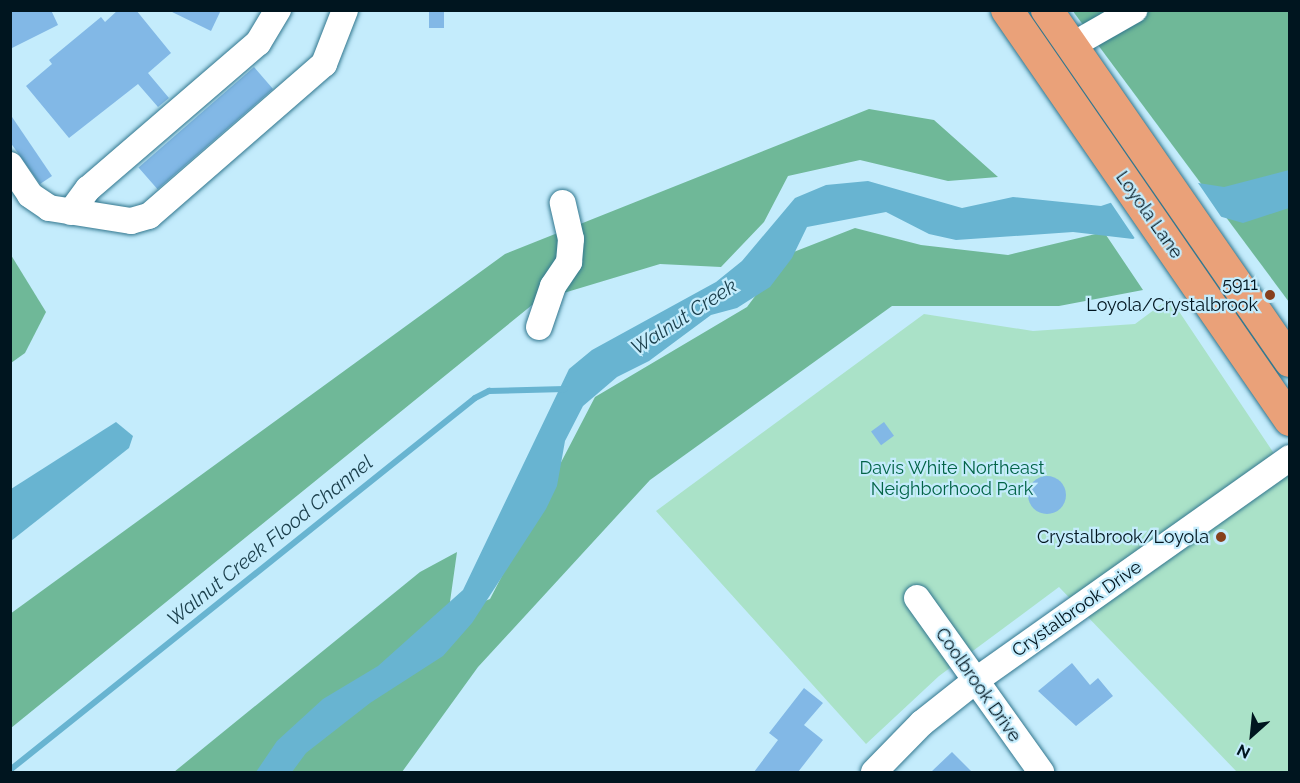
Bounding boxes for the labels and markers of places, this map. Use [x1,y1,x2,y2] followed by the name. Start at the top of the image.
[1086,274,1258,316] place label: 5911 Loyola/Crystalbrook
[1263,288,1277,302] marker: 5911 Loyola/Crystalbrook
[1037,526,1209,548] place label: Crystalbrook/Loyola
[1214,530,1228,544] marker: Crystalbrook/Loyola

